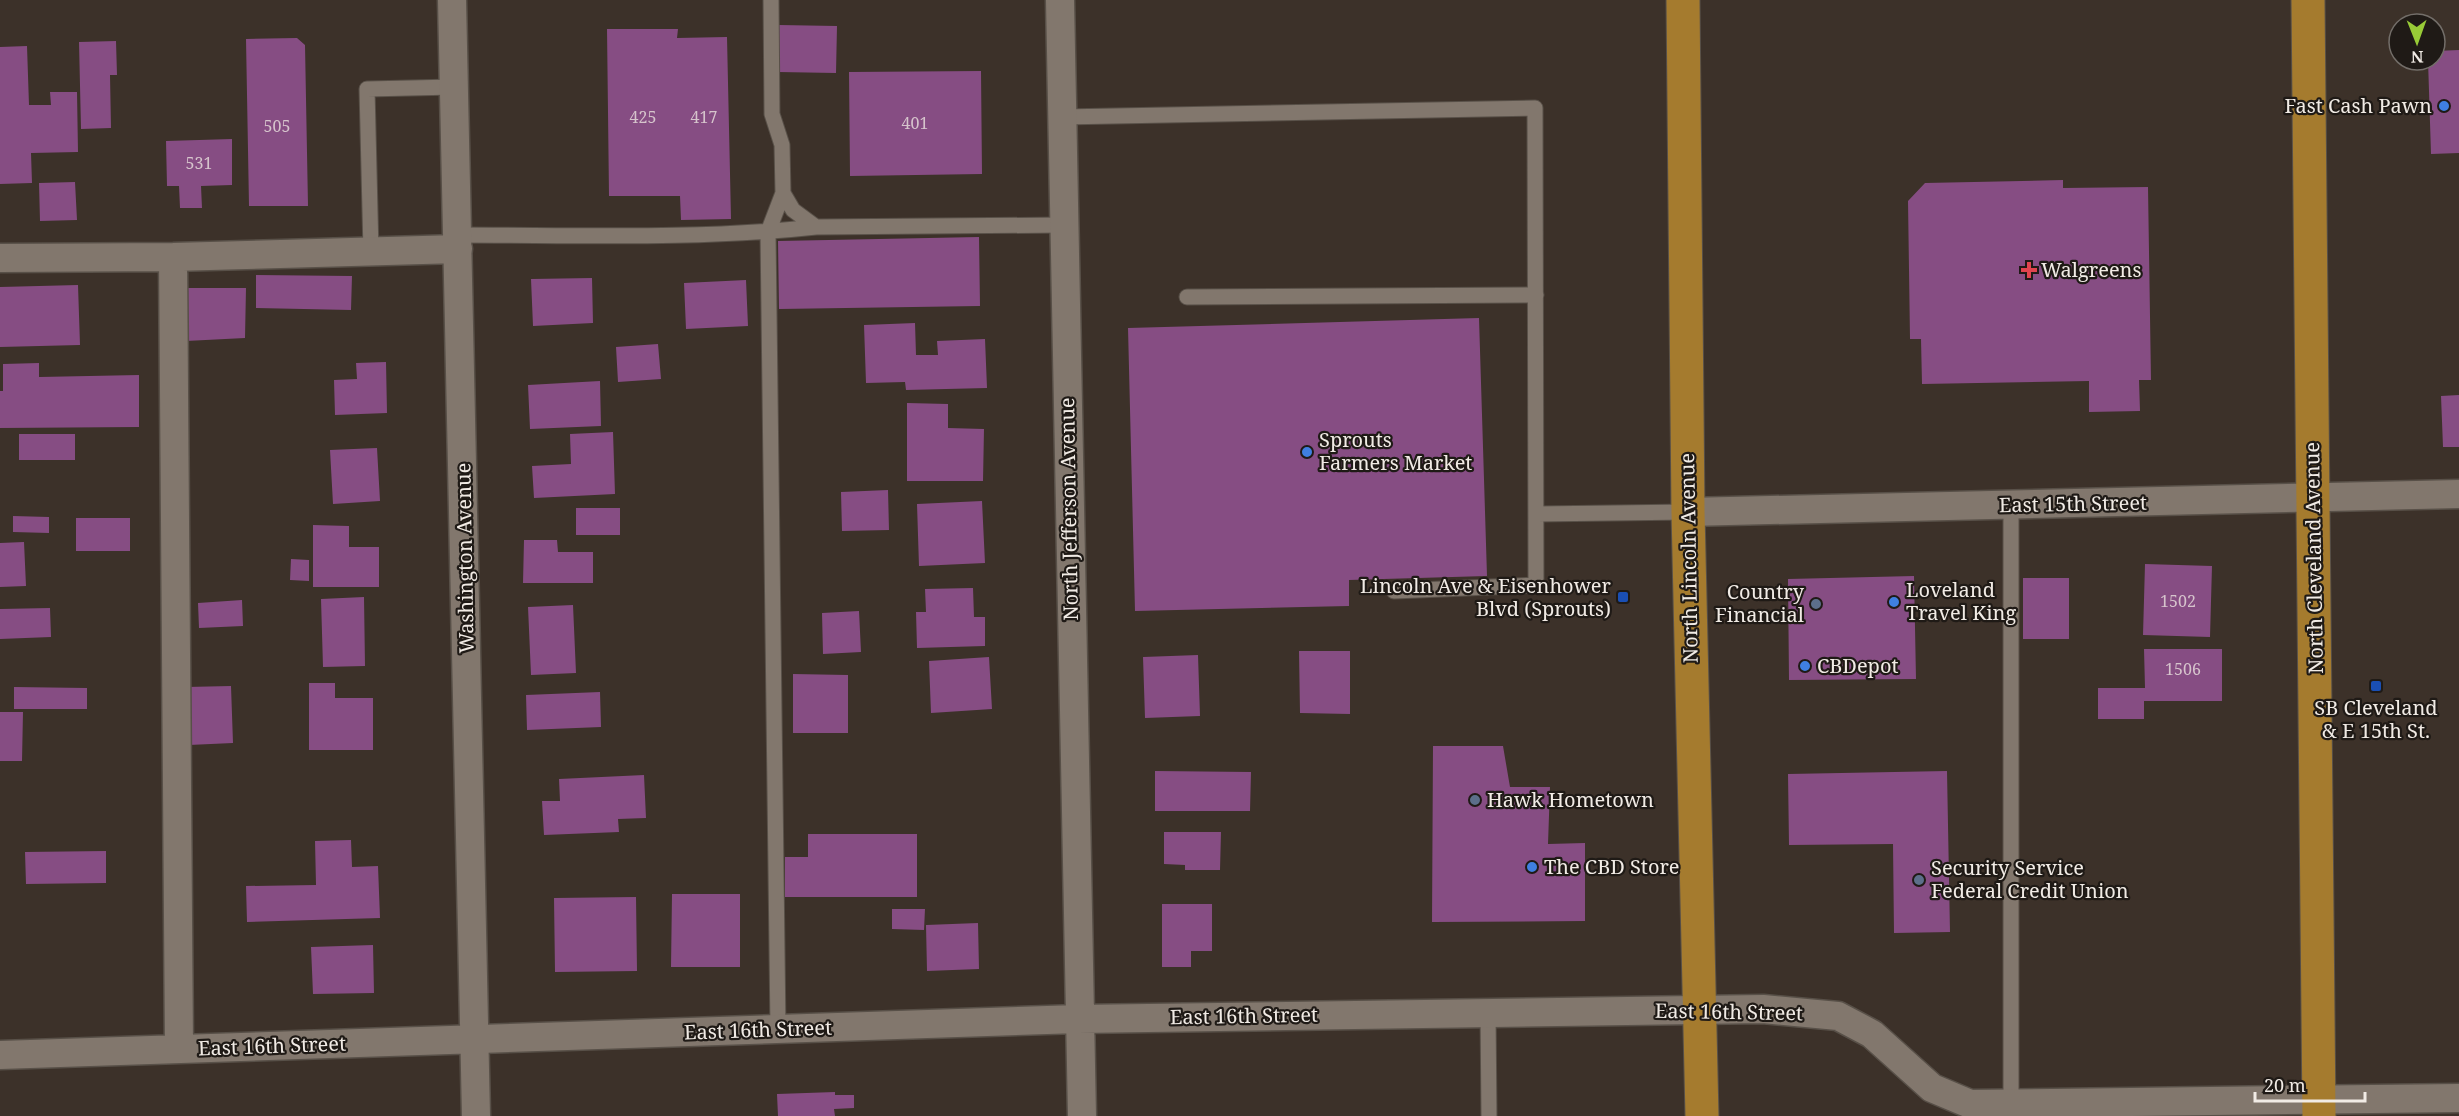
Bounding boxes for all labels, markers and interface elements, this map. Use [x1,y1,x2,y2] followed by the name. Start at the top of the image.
[2387,12,2447,72] north arrow
[2410,46,2424,68] text: N
[2285,92,2432,119] place label: Fast Cash Pawn
[2437,99,2451,113] marker: Fast Cash Pawn
[630,106,656,128] house number: 425
[691,106,717,128] house number: 417
[902,112,928,134] house number: 401
[264,115,290,137] house number: 505
[186,152,212,174] house number: 531
[2041,256,2142,283] place label: Walgreens
[2022,263,2036,277] marker: Walgreens
[1053,397,1084,621] street label: North Jefferson Avenue
[1319,426,1472,476] place label: Sprouts Farmers Market
[2298,442,2329,674] street label: North Cleveland Avenue
[1300,445,1314,459] marker: Sprouts Farmers Market
[1673,453,1704,663] street label: North Lincoln Avenue
[449,462,480,654] street label: Washington Avenue
[1999,489,2147,518] street label: East 15th Street
[1360,572,1612,622] place label: Lincoln Ave & Eisenhower Blvd (Sprouts)
[1906,576,2017,626] place label: Loveland Travel King
[1715,578,1805,628] place label: Country Financial
[1616,590,1630,604] marker: Lincoln Ave & Eisenhower Blvd (Sprouts)
[2160,590,2196,612] house number: 1502
[1887,595,1901,609] marker: Loveland Travel King
[1809,597,1823,611] marker: Country Financial
[1817,652,1898,679] place label: CBDepot
[2165,658,2201,680] house number: 1506
[1798,659,1812,673] marker: CBDepot
[2369,679,2383,693] marker: SB Cleveland & E 15th St.
[2314,694,2438,744] place label: SB Cleveland & E 15th St.
[1487,786,1654,813] place label: Hawk Hometown
[1468,793,1482,807] marker: Hawk Hometown
[1544,853,1680,880] place label: The CBD Store
[1931,854,2129,904] place label: Security Service Federal Credit Union
[1525,860,1539,874] marker: The CBD Store
[1912,873,1926,887] marker: Security Service Federal Credit Union
[1655,997,1803,1026] street label: East 16th Street
[1170,1001,1318,1030] street label: East 16th Street
[684,1013,832,1046] street label: East 16th Street
[198,1029,346,1062] street label: East 16th Street
[2255,1065,2364,1103] scale bar
[2264,1073,2306,1097] text: 20 m

